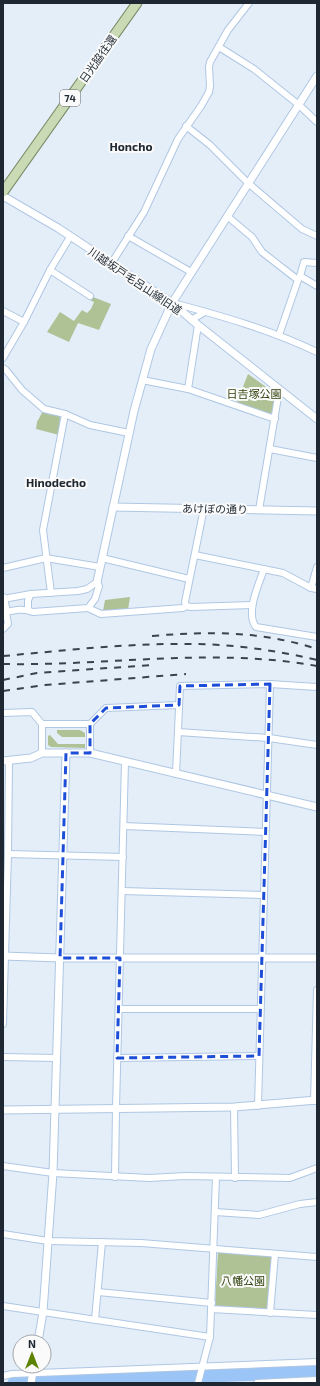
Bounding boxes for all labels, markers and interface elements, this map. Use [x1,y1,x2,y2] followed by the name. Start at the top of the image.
[76,32,119,85] street label: 日光脇往還
[60,90,80,106] road number: 74
[110,139,152,153] district label: Honcho
[86,244,185,317] street label: 川越坂戸毛呂山線旧道
[227,387,282,400] park label: 日𠮷塚公園
[26,475,86,489] district label: Hinodecho
[182,501,248,516] street label: あけぼの通り
[221,1274,265,1287] park label: 八幡公園
[12,1334,52,1374] north arrow
[28,1337,36,1350] text: N

